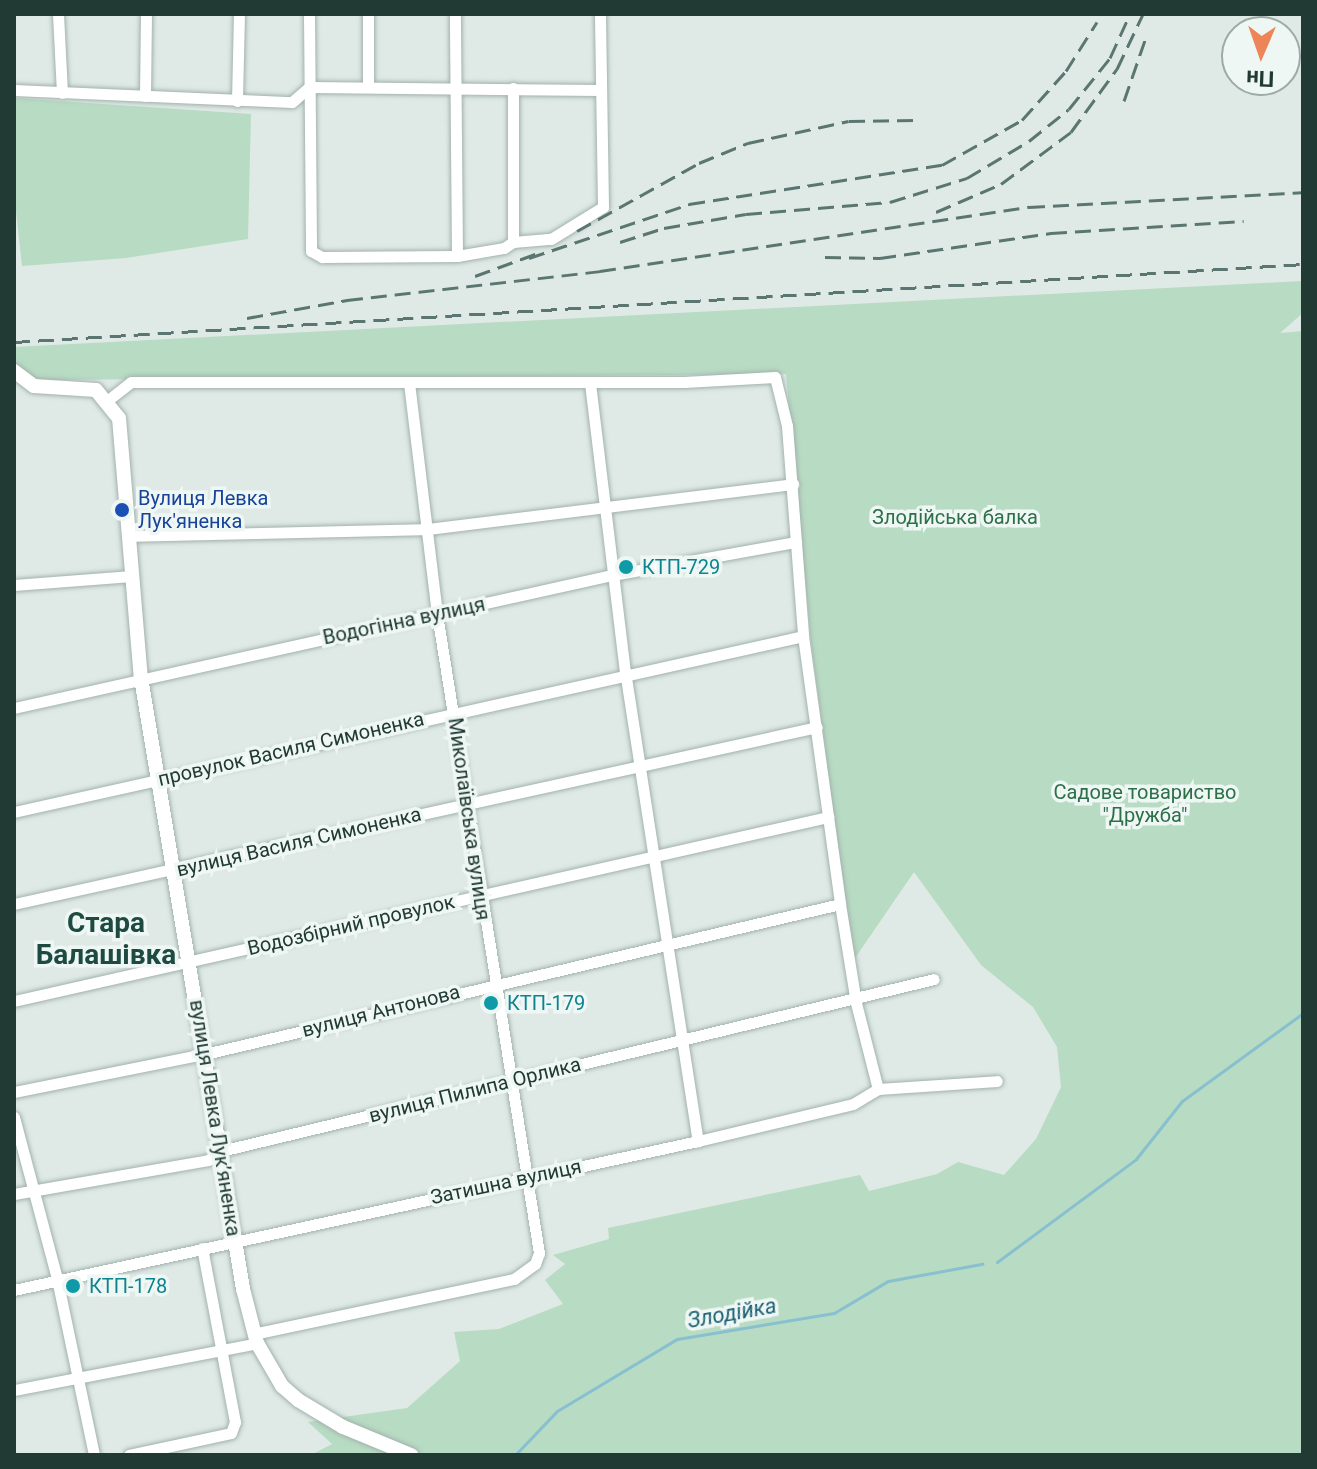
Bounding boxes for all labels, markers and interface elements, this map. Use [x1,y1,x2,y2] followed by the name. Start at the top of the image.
[1221,16,1301,96] north arrow
[1246,66,1275,91] text: Пн
[138,486,268,533] place label: Вулиця Левка Лук'яненка
[113,501,131,519] marker: Вулиця Левка Лук'яненка
[872,505,1038,529] park label: Злодійська балка
[642,555,720,579] place label: КТП-729
[617,558,635,576] marker: КТП-729
[321,592,487,650] street label: Водогінна вулиця
[156,707,426,791] street label: провулок Василя Симоненка
[443,716,495,922] street label: Миколаївська вулиця
[1053,780,1237,827] park label: Садове товариство "Дружба"
[174,802,424,882] street label: вулиця Василя Симоненка
[245,889,457,961] street label: Водозбірний провулок
[36,906,176,972] district label: Стара Балашівка
[300,980,462,1042] street label: вулиця Антонова
[507,991,585,1015] place label: КТП-179
[482,994,500,1012] marker: КТП-179
[184,998,246,1238] street label: вулиця Левка Лукʼяненка
[367,1052,583,1128] street label: вулиця Пилипа Орлика
[428,1154,584,1210] street label: Затишна вулиця
[89,1274,167,1298] place label: КТП-178
[64,1277,82,1295] marker: КТП-178
[685,1292,779,1334] water label: Злодійка

